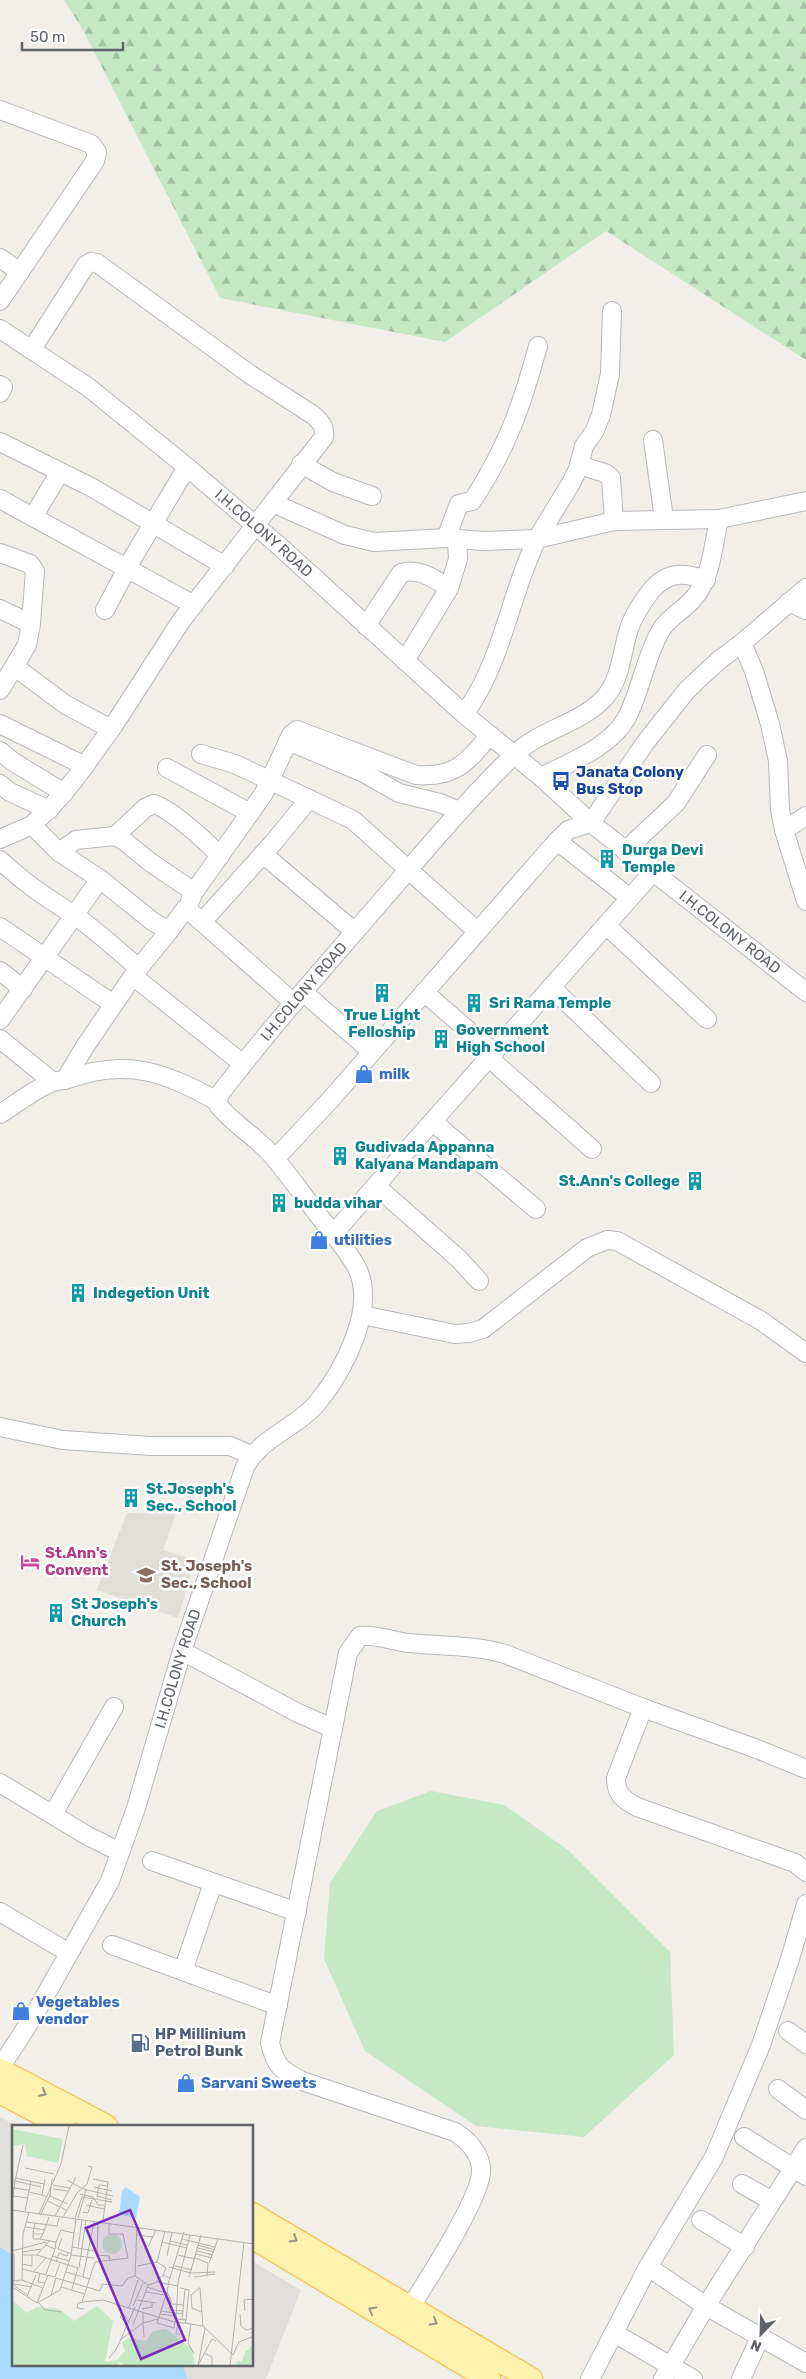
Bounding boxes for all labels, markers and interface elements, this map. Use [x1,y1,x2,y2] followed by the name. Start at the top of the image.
[22,20,124,52] scale bar
[30,28,65,46] text: 50 m
[211,486,316,581] street label: I.H.COLONY ROAD
[576,763,684,798] place label: Janata Colony Bus Stop
[550,770,572,792] bus stop icon: Janata Colony Bus Stop
[622,841,703,876] place label: Durga Devi Temple
[596,848,618,870] building icon: Durga Devi Temple
[676,887,784,978] street label: I.H.COLONY ROAD
[257,938,351,1045] street label: I.H.COLONY ROAD
[371,982,393,1004] building icon: True Light Felloship
[463,992,485,1014] building icon: Sri Rama Temple
[489,994,611,1012] place label: Sri Rama Temple
[344,1006,420,1041] place label: True Light Felloship
[456,1021,549,1056] place label: Government High School
[430,1028,452,1050] building icon: Government High School
[353,1063,375,1085] shop icon: milk
[379,1065,410,1083] place label: milk
[355,1138,498,1173] place label: Gudivada Appanna Kalyana Mandapam
[329,1145,351,1167] building icon: Gudivada Appanna Kalyana Mandapam
[684,1170,706,1192] building icon: St.Ann's College
[559,1172,680,1190] place label: St.Ann's College
[268,1192,290,1214] building icon: budda vihar
[294,1194,382,1212] place label: budda vihar
[308,1229,330,1251] shop icon: utilities
[334,1231,392,1249] place label: utilities
[67,1282,89,1304] building icon: Indegetion Unit
[93,1284,209,1302] place label: Indegetion Unit
[146,1480,237,1515] place label: St.Joseph's Sec., School
[120,1487,142,1509] building icon: St.Joseph's Sec., School
[45,1544,108,1579] place label: St.Ann's Convent
[19,1551,41,1573] hotel icon: St.Ann's Convent
[161,1557,252,1592] place label: St. Joseph's Sec., School
[135,1564,157,1586] school or university icon: St. Joseph's Sec., School
[71,1595,158,1630] place label: St Joseph's Church
[45,1602,67,1624] building icon: St Joseph's Church
[151,1607,205,1730] street label: I.H.COLONY ROAD
[36,1993,120,2028] place label: Vegetables vendor
[10,2000,32,2022] shop icon: Vegetables vendor
[155,2025,246,2060] place label: HP Millinium Petrol Bunk
[129,2032,151,2054] fuel station icon: HP Millinium Petrol Bunk
[175,2072,197,2094] shop icon: Sarvani Sweets
[201,2074,317,2092] place label: Sarvani Sweets
[38,2087,47,2097] one-way arrow
[12,2125,254,2366] inset map
[289,2233,298,2243] one-way arrow
[368,2306,377,2316] one-way arrow
[736,2309,786,2359] north arrow
[429,2315,438,2325] one-way arrow
[748,2336,764,2355] text: N

